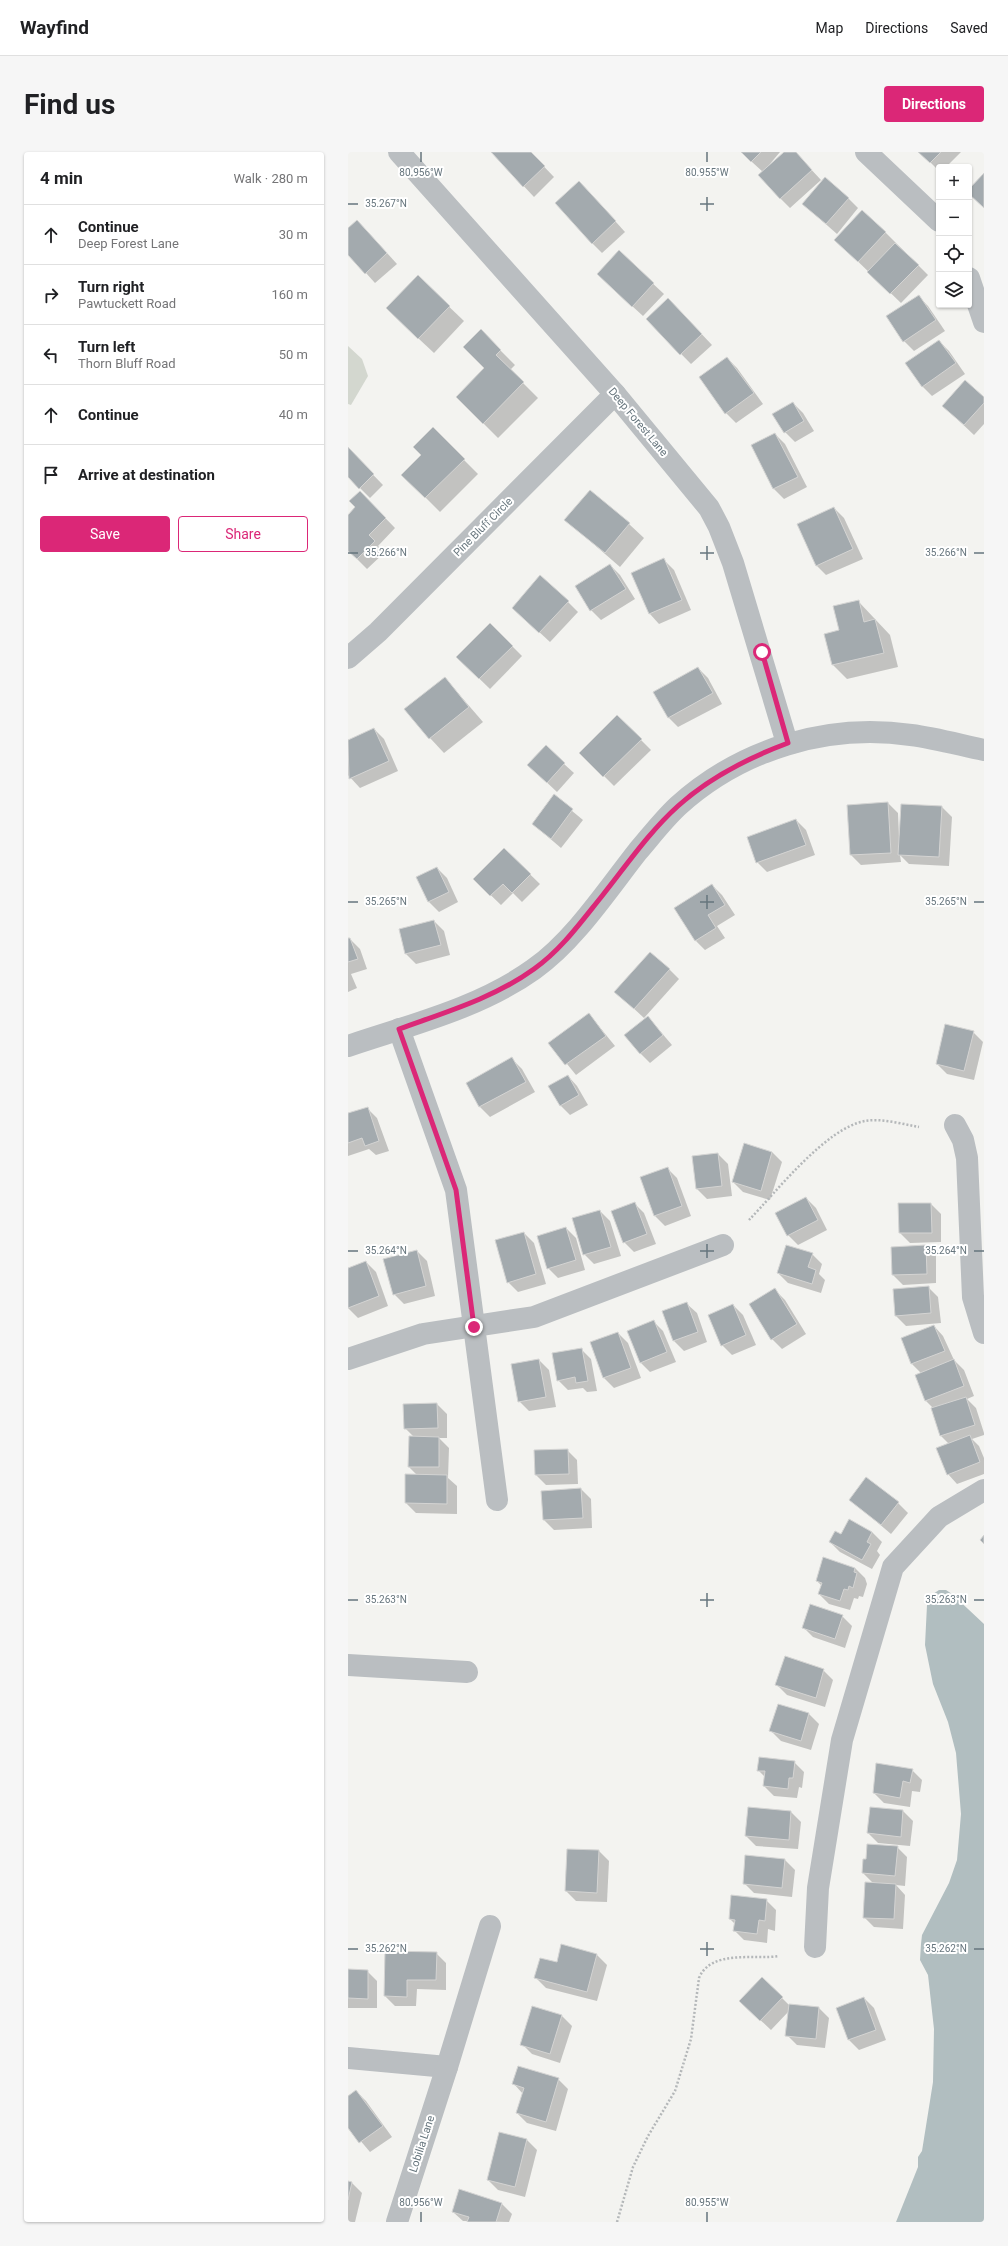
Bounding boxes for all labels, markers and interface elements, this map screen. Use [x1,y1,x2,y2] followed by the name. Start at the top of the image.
[20,16,89,39] text: Wayfind
[816,20,843,36] text: Map
[865,20,928,36] text: Directions
[950,20,988,36] text: Saved
[884,86,984,122] button: Directions
[24,88,115,121] text: Find us
[936,164,972,308] map controls
[936,164,972,200] button: +
[399,167,443,178] text: 80.956°W
[685,167,729,178] text: 80.955°W
[40,168,83,188] text: 4 min
[233,171,308,186] text: Walk · 280 m
[365,198,407,209] text: 35.267°N
[936,200,972,236] button: −
[78,218,139,236] text: Continue
[40,224,62,246] icon: ahead
[279,227,308,242] text: 30 m
[78,236,179,251] text: Deep Forest Lane
[936,236,972,272] button: locate
[936,272,972,308] button: layers
[78,278,144,296] text: Turn right
[40,284,62,306] icon: right
[271,287,308,302] text: 160 m
[78,296,176,311] text: Pawtuckett Road
[78,338,135,356] text: Turn left
[40,344,62,366] icon: left
[279,347,308,362] text: 50 m
[78,356,176,371] text: Thorn Bluff Road
[606,385,671,459] street label: Deep Forest Lane
[40,404,62,426] icon: ahead
[78,406,139,424] text: Continue
[279,407,308,422] text: 40 m
[40,464,62,486] icon: arrive
[78,466,215,484] text: Arrive at destination
[451,495,515,559] street label: Pine Bluff Circle
[40,516,170,552] button: Save
[178,516,308,552] button: Share
[365,547,407,558] text: 35.266°N
[925,547,967,558] text: 35.266°N
[753,643,771,661] route start
[365,896,407,907] text: 35.265°N
[925,896,967,907] text: 35.265°N
[365,1245,407,1256] text: 35.264°N
[925,1245,967,1256] text: 35.264°N
[465,1318,483,1336] route end
[365,1594,407,1605] text: 35.263°N
[925,1594,967,1605] text: 35.263°N
[365,1943,407,1954] text: 35.262°N
[925,1943,967,1954] text: 35.262°N
[407,2114,437,2174] street label: Lobilia Lane
[399,2197,443,2208] text: 80.956°W
[685,2197,729,2208] text: 80.955°W

